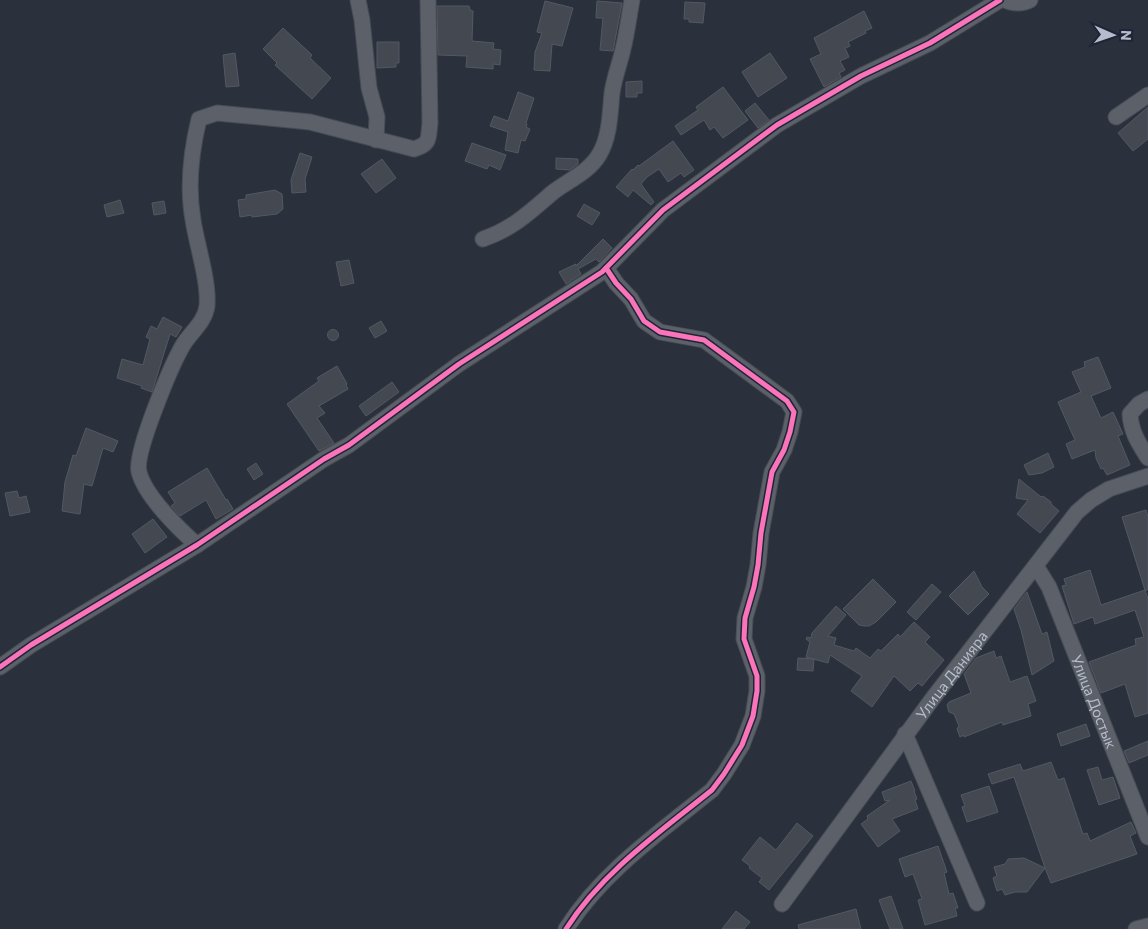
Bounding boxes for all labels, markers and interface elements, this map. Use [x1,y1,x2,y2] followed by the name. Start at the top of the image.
[1088,10,1138,60] north arrow
[1118,30,1135,41] text: N
[912,627,991,722] street label: Улица Данияра
[1068,652,1121,751] street label: Улица Достык

